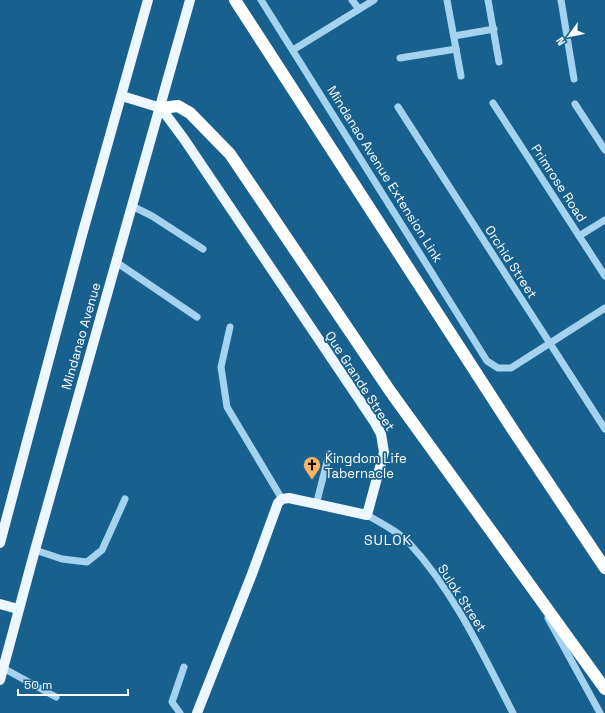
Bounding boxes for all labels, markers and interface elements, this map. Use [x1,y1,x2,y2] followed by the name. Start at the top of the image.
[549,16,589,56] north arrow
[553,35,568,48] text: N
[323,83,447,265] street label: Mindanao Avenue Extension Link
[527,141,591,225] street label: Primrose Road
[481,222,541,302] street label: Orchid Street
[58,280,104,392] street label: Mindanao Avenue
[321,328,399,434] street label: Que Grande Street
[325,450,407,482] place label: Kingdom Life Tabernacle
[302,455,322,480] church icon: Kingdom Life Tabernacle
[364,531,412,549] district label: SULOK
[434,561,490,635] street label: Sulok Street
[18,671,128,697] scale bar
[24,677,52,693] text: 50 m

